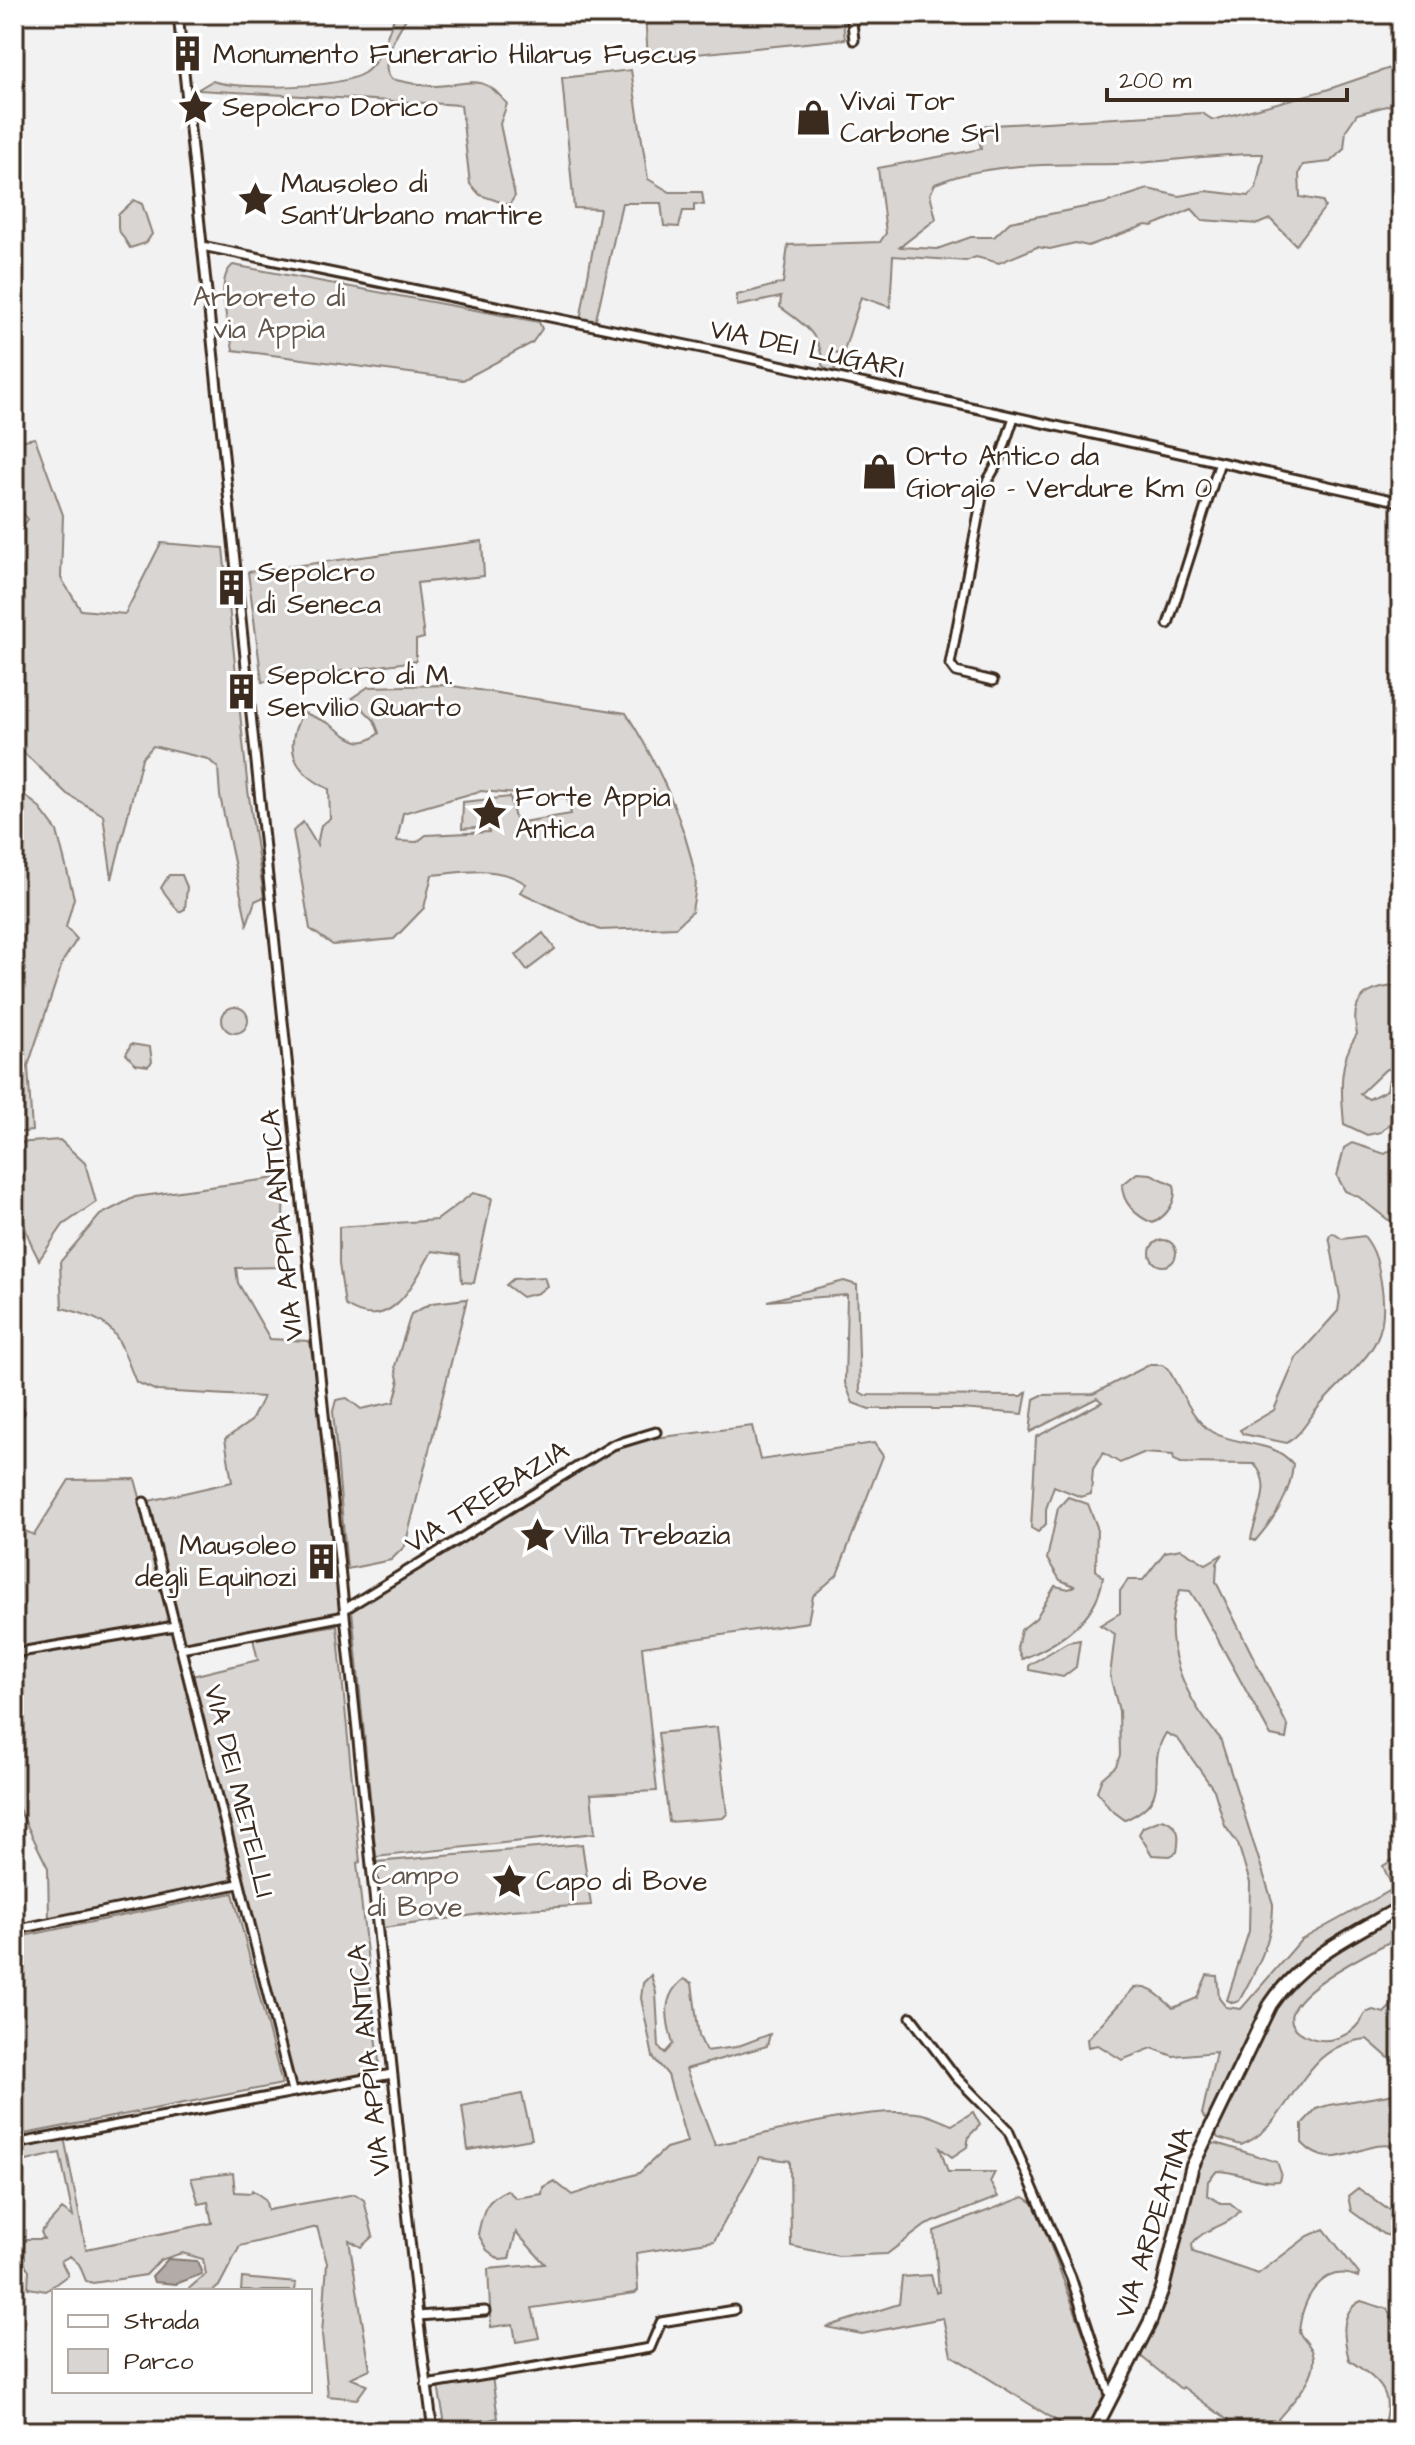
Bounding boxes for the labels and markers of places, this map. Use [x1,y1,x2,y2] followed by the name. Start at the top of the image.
[168,35,206,73] building icon: Monumento Funerario Hilarus Fuscus
[213,35,697,74] place label: Monumento Funerario Hilarus Fuscus
[840,82,999,153] place label: Vivai Tor Carbone Srl
[177,88,215,126] place icon: Sepolcro Dorico
[222,88,438,127] place label: Sepolcro Dorico
[795,98,833,136] shop icon: Vivai Tor Carbone Srl
[281,164,543,235] place label: Mausoleo di Sant'Urbano martire
[236,180,274,218] place icon: Mausoleo di Sant'Urbano martire
[906,437,1213,509] place label: Orto Antico da Giorgio - Verdure Km 0
[861,453,899,491] shop icon: Orto Antico da Giorgio - Verdure Km 0
[257,553,381,624] place label: Sepolcro di Seneca
[212,569,250,607] building icon: Sepolcro di Seneca
[267,656,461,727] place label: Sepolcro di M. Servilio Quarto
[222,672,260,710] building icon: Sepolcro di M. Servilio Quarto
[515,778,671,849] place label: Forte Appia Antica
[470,794,508,832] place icon: Forte Appia Antica
[519,1516,557,1554] place icon: Villa Trebazia
[564,1516,730,1555] place label: Villa Trebazia
[135,1526,296,1598] place label: Mausoleo degli Equinozi
[303,1542,341,1580] building icon: Mausoleo degli Equinozi
[491,1862,529,1900] place icon: Capo di Bove
[536,1862,708,1901] place label: Capo di Bove

